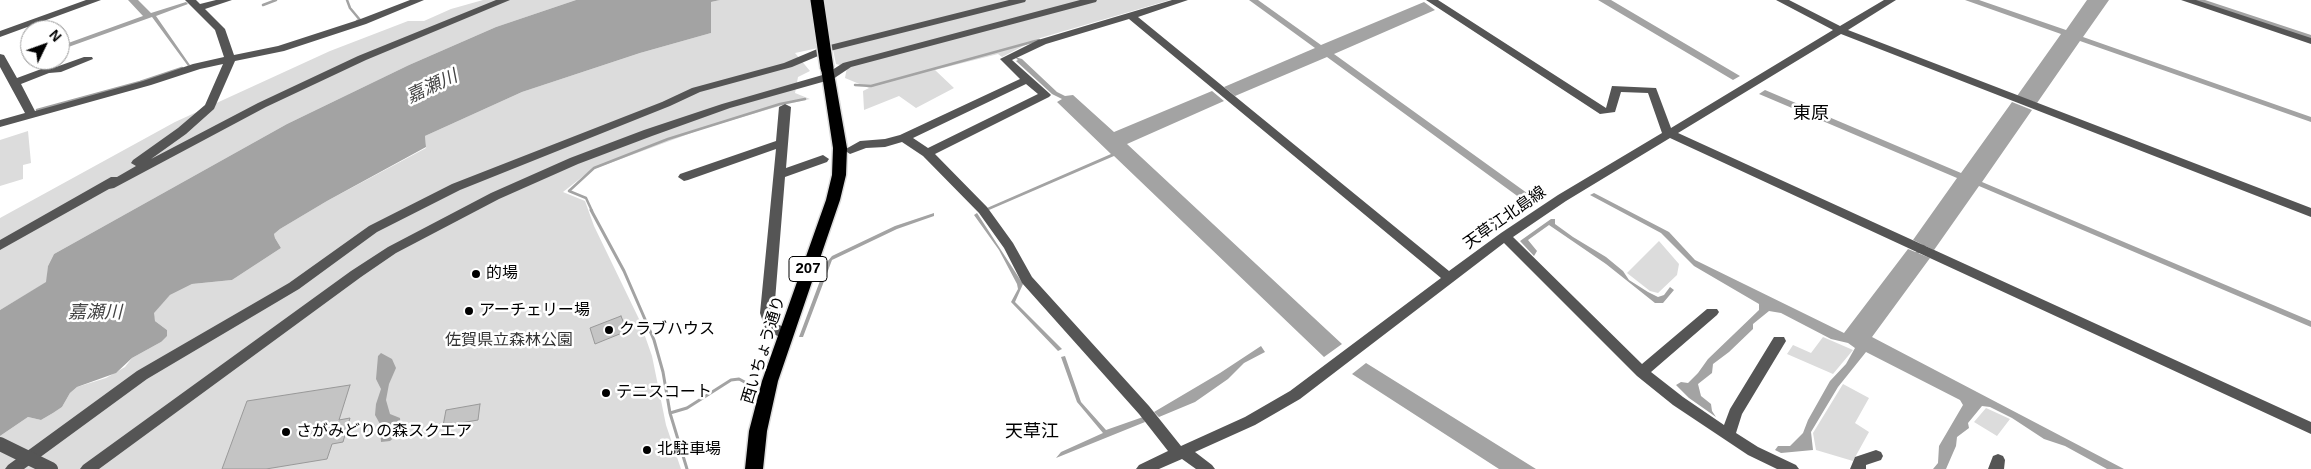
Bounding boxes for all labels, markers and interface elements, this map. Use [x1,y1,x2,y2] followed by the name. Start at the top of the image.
[20,20,70,70] north arrow
[46,27,65,45] text: N
[403,66,461,108] water label: 嘉瀬川
[1793,103,1829,125] district label: 東原
[1460,183,1550,253] street label: 天草江北島線
[789,256,827,282] road number: 207
[486,264,518,284] place label: 的場
[470,268,482,280] marker: 的場
[738,294,790,406] street label: 西いちょう通り
[479,301,590,321] place label: アーチェリー場
[68,302,122,324] water label: 嘉瀬川
[463,305,475,317] marker: アーチェリー場
[619,320,715,340] place label: クラブハウス
[603,324,615,336] marker: クラブハウス
[445,331,573,351] park label: 佐賀県立森林公園
[616,383,712,403] place label: テニスコート
[600,387,612,399] marker: テニスコート
[1005,421,1059,443] district label: 天草江
[296,422,472,442] place label: さがみどりの森スクエア
[280,426,292,438] marker: さがみどりの森スクエア
[657,440,721,460] place label: 北駐車場
[641,444,653,456] marker: 北駐車場

